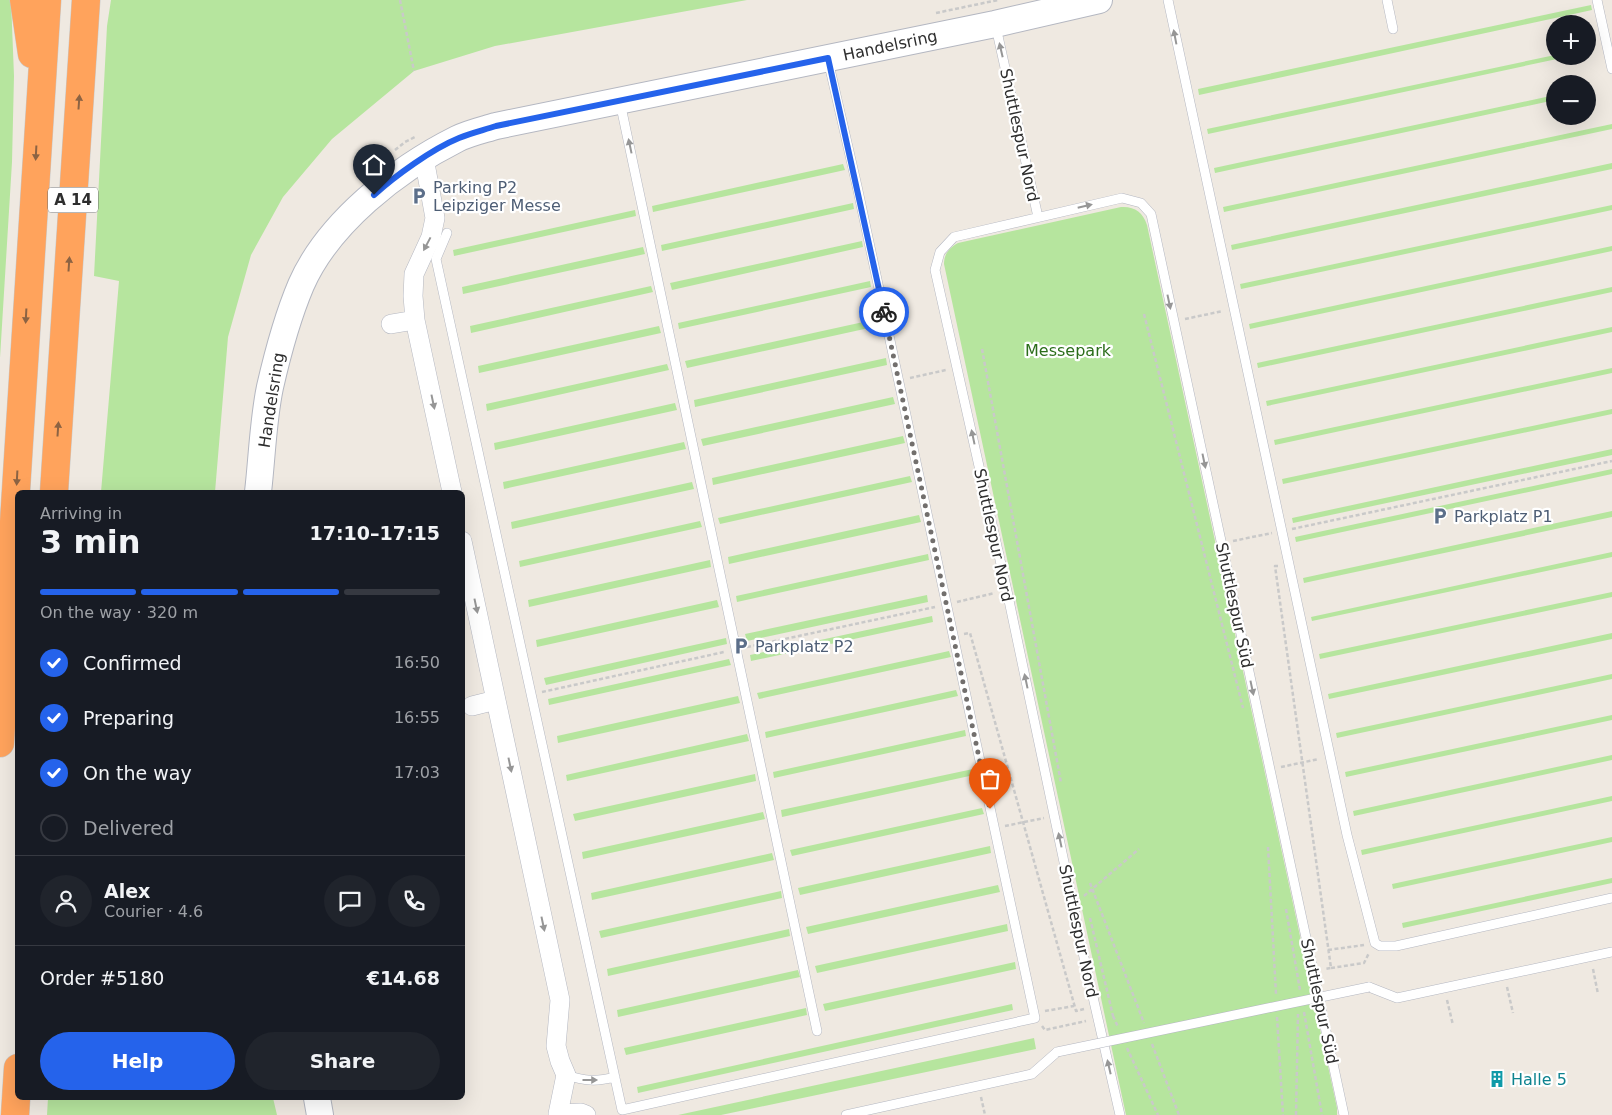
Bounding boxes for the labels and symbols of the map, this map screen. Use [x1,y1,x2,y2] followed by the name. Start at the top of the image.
[841,26,939,65] street label: Handelsring
[1171,29,1179,44] one-way arrow
[997,42,1005,57] one-way arrow
[996,67,1043,203] street label: Shuttlespur Nord
[76,94,84,110] one-way arrow
[626,139,634,154] one-way arrow
[353,144,395,195] pin
[32,146,40,162] one-way arrow
[433,178,561,215] place label: Parking P2 Leipziger Messe
[409,186,429,206] parking icon: Parking P2 Leipziger Messe
[48,188,98,212] road number: A 14
[1078,202,1093,210] one-way arrow
[423,237,431,252] one-way arrow
[65,256,73,272] one-way arrow
[859,287,909,337] courier
[1166,295,1174,311] one-way arrow
[22,308,30,324] one-way arrow
[1025,341,1112,360] park label: Messepark
[255,351,288,449] street label: Handelsring
[429,394,437,409] one-way arrow
[55,421,63,437] one-way arrow
[969,429,977,445] one-way arrow
[1200,454,1208,469] one-way arrow
[970,467,1017,603] street label: Shuttlespur Nord
[12,470,20,486] one-way arrow
[1430,506,1450,526] parking icon: Parkplatz P1
[1454,507,1553,526] place label: Parkplatz P1
[1212,541,1257,670] street label: Shuttlespur Süd
[473,598,481,614] one-way arrow
[731,636,751,656] parking icon: Parkplatz P2
[755,637,854,656] place label: Parkplatz P2
[1022,674,1030,689] one-way arrow
[1249,681,1257,697] one-way arrow
[506,757,514,772] one-way arrow
[969,758,1011,809] pin
[1056,833,1064,848] one-way arrow
[1055,863,1102,999] street label: Shuttlespur Nord
[540,916,548,932] one-way arrow
[1297,937,1342,1066] street label: Shuttlespur Süd
[1105,1060,1113,1075] one-way arrow
[1487,1069,1507,1089] building icon: Halle 5
[1511,1070,1567,1089] place label: Halle 5
[583,1076,599,1084] one-way arrow

